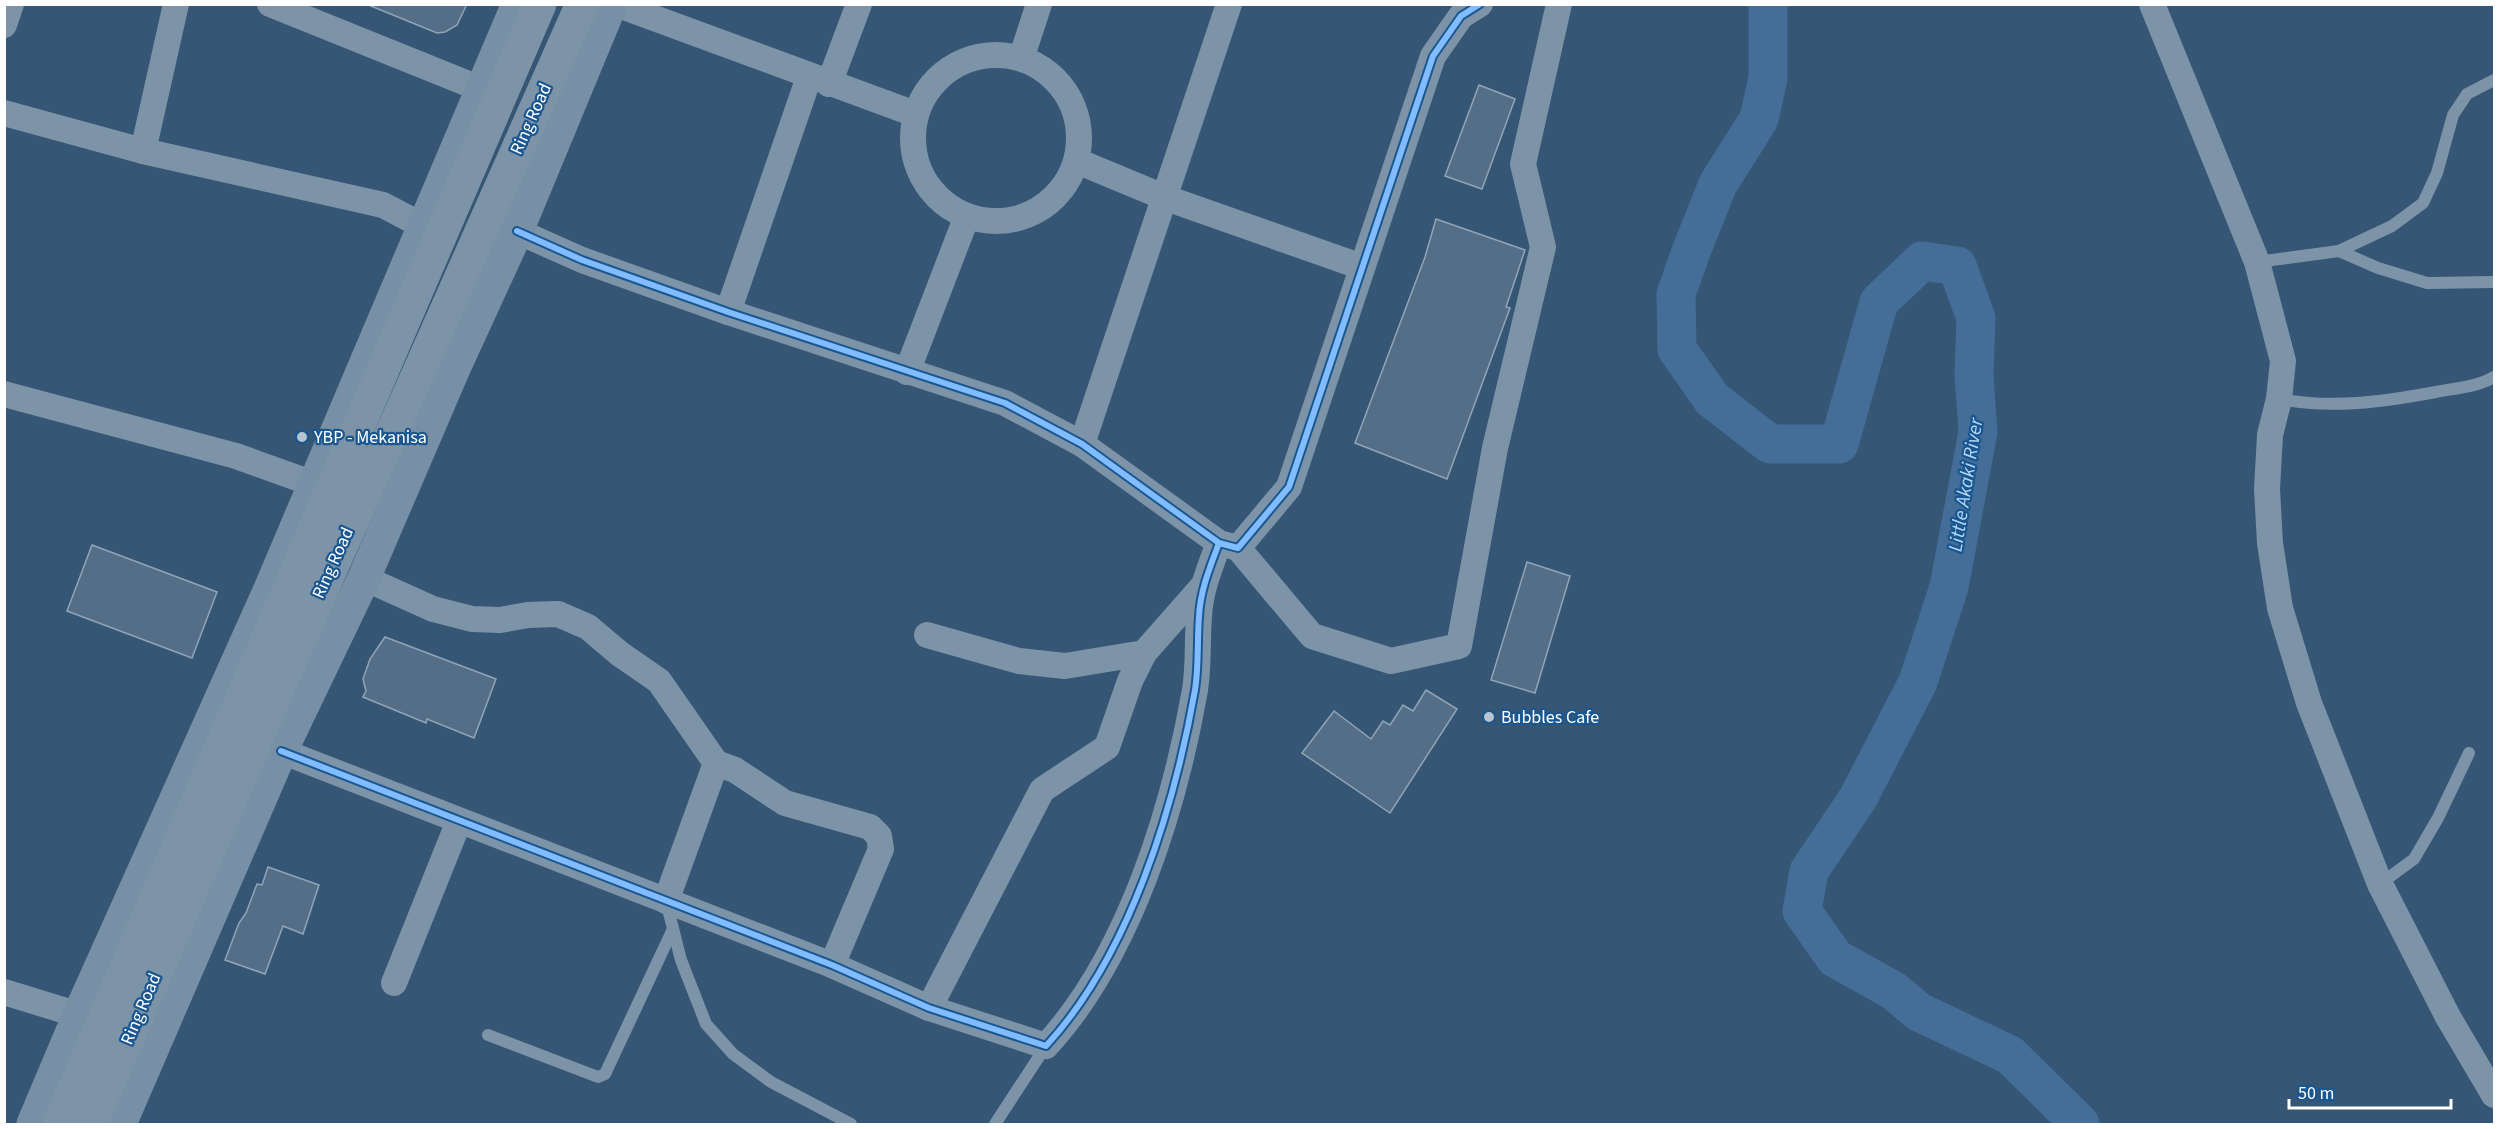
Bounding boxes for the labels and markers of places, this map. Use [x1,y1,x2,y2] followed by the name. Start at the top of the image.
[313,425,427,450] place label: YBP - Mekanisa
[295,430,309,444] marker: YBP - Mekanisa
[1501,705,1599,730] place label: Bubbles Cafe
[1482,710,1496,724] marker: Bubbles Cafe

